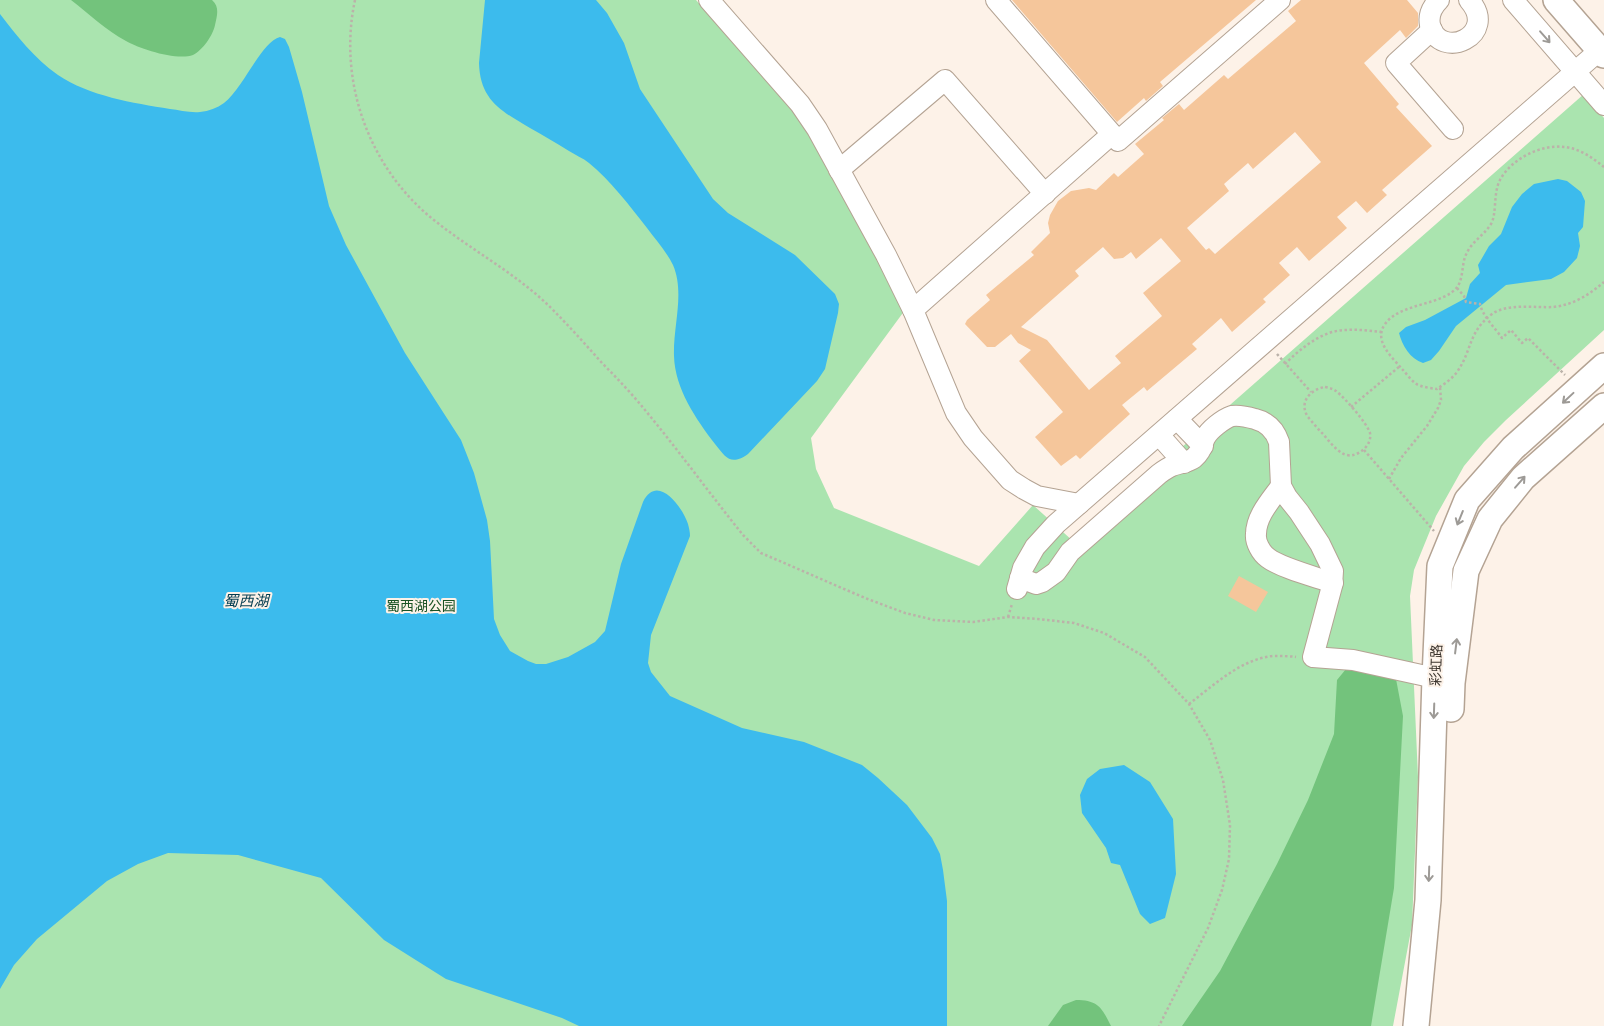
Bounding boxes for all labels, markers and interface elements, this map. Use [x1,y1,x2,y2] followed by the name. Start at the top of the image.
[1539,30,1550,43] one-way arrow
[1561,392,1574,404] one-way arrow
[1514,476,1525,489] one-way arrow
[1455,510,1464,525] one-way arrow
[223,591,270,609] water label: 蜀西湖
[386,597,456,614] park label: 蜀西湖公园
[1451,638,1461,654] one-way arrow
[1426,644,1445,686] street label: 彩虹路
[1429,703,1439,719] one-way arrow
[1424,865,1434,881] one-way arrow

